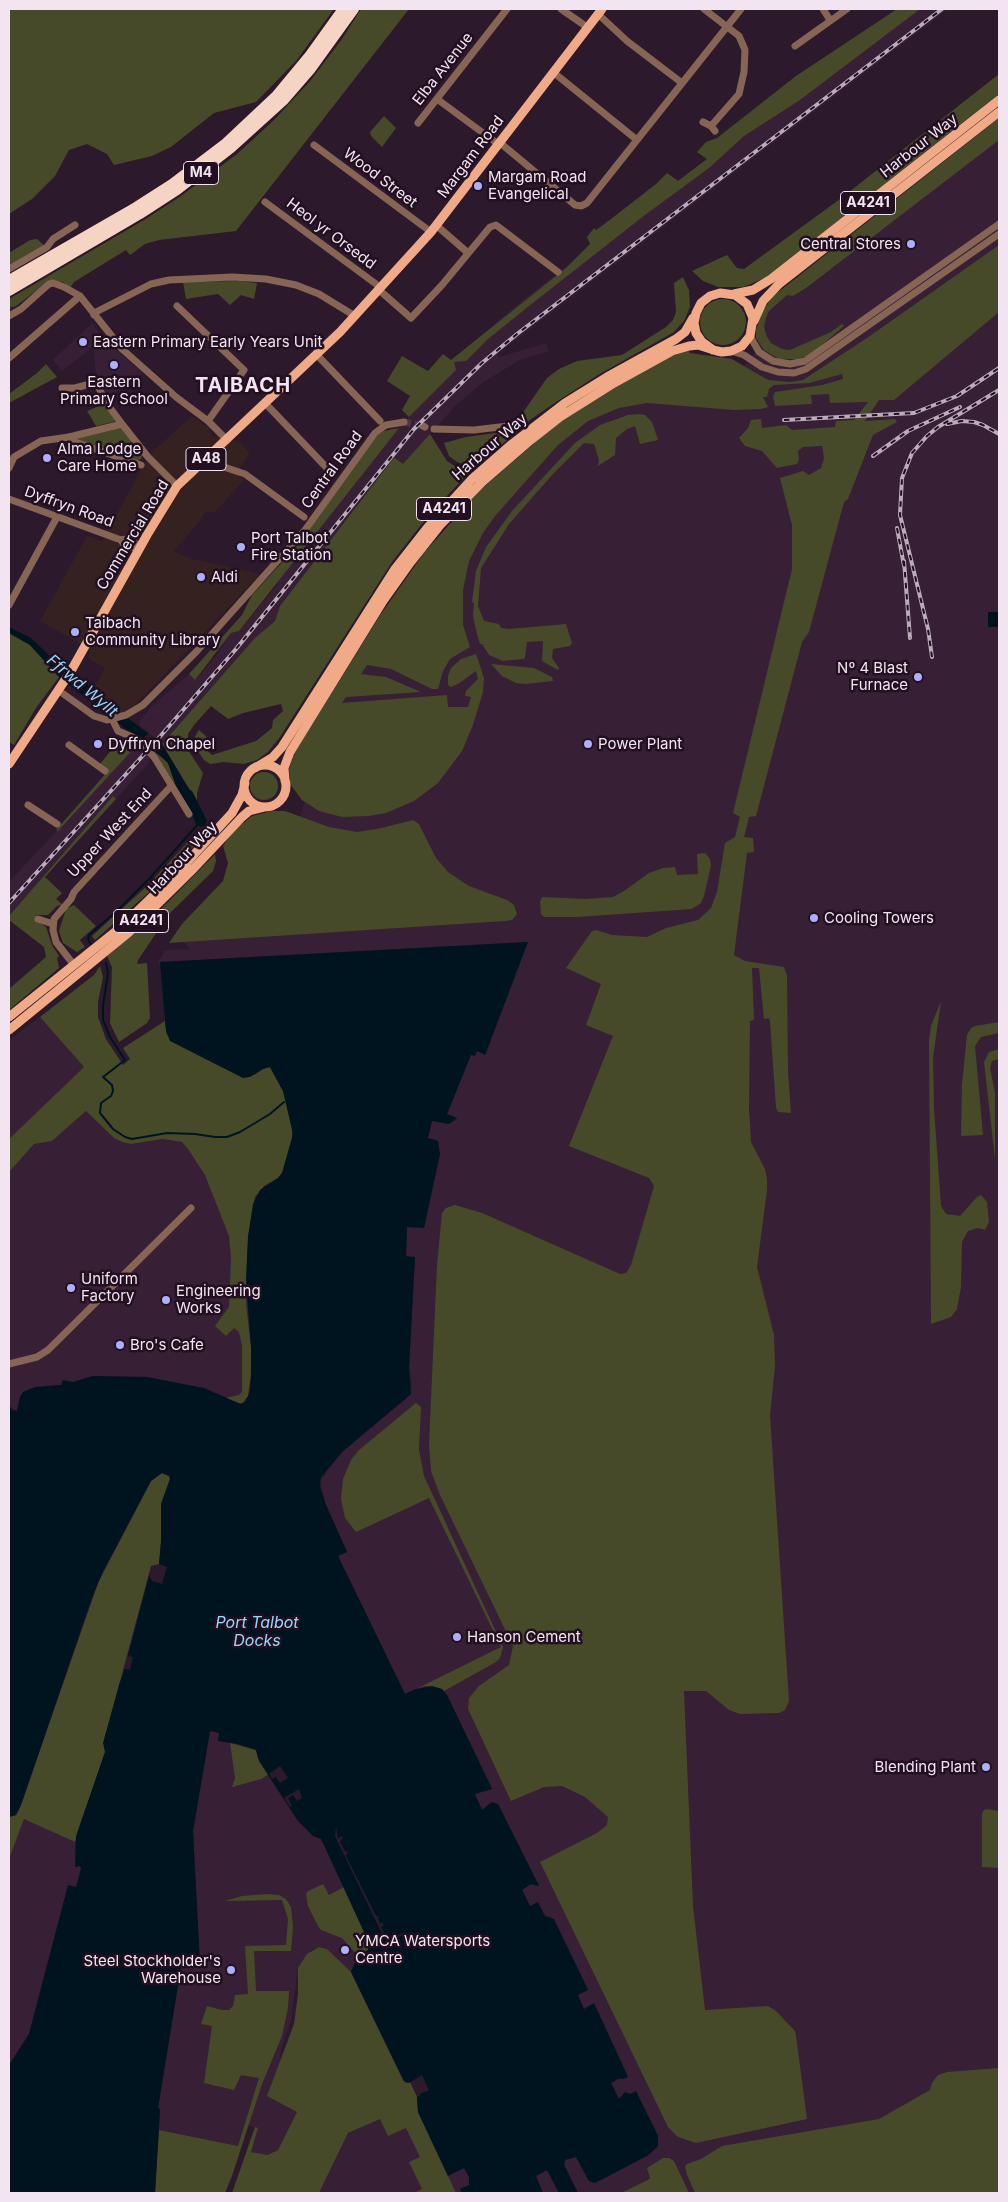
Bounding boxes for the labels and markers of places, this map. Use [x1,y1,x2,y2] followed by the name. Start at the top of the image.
[488,168,587,203] place label: Margam Road Evangelical
[472,180,484,192] marker: Margam Road Evangelical
[800,235,901,253] place label: Central Stores
[905,238,917,250] marker: Central Stores
[93,333,322,351] place label: Eastern Primary Early Years Unit
[77,336,89,348] marker: Eastern Primary Early Years Unit
[108,359,120,371] marker: Eastern Primary School
[60,373,168,408] place label: Eastern Primary School
[57,440,141,475] place label: Alma Lodge Care Home
[41,452,53,464] marker: Alma Lodge Care Home
[251,529,331,564] place label: Port Talbot Fire Station
[235,541,247,553] marker: Port Talbot Fire Station
[211,568,238,586] place label: Aldi
[195,571,207,583] marker: Aldi
[85,614,220,649] place label: Taibach Community Library
[69,626,81,638] marker: Taibach Community Library
[837,659,908,694] place label: Nº 4 Blast Furnace
[912,671,924,683] marker: Nº 4 Blast Furnace
[108,735,215,753] place label: Dyffryn Chapel
[598,735,682,753] place label: Power Plant
[92,738,104,750] marker: Dyffryn Chapel
[582,738,594,750] marker: Power Plant
[824,909,934,927] place label: Cooling Towers
[808,912,820,924] marker: Cooling Towers
[81,1270,138,1305] place label: Uniform Factory
[65,1282,77,1294] marker: Uniform Factory
[176,1282,261,1317] place label: Engineering Works
[160,1294,172,1306] marker: Engineering Works
[130,1336,204,1354] place label: Bro's Cafe
[114,1339,126,1351] marker: Bro's Cafe
[467,1628,581,1646] place label: Hanson Cement
[451,1631,463,1643] marker: Hanson Cement
[874,1758,976,1776] place label: Blending Plant
[980,1761,992,1773] marker: Blending Plant
[355,1932,490,1967] place label: YMCA Watersports Centre
[339,1944,351,1956] marker: YMCA Watersports Centre
[84,1952,221,1987] place label: Steel Stockholder's Warehouse
[225,1964,237,1976] marker: Steel Stockholder's Warehouse

